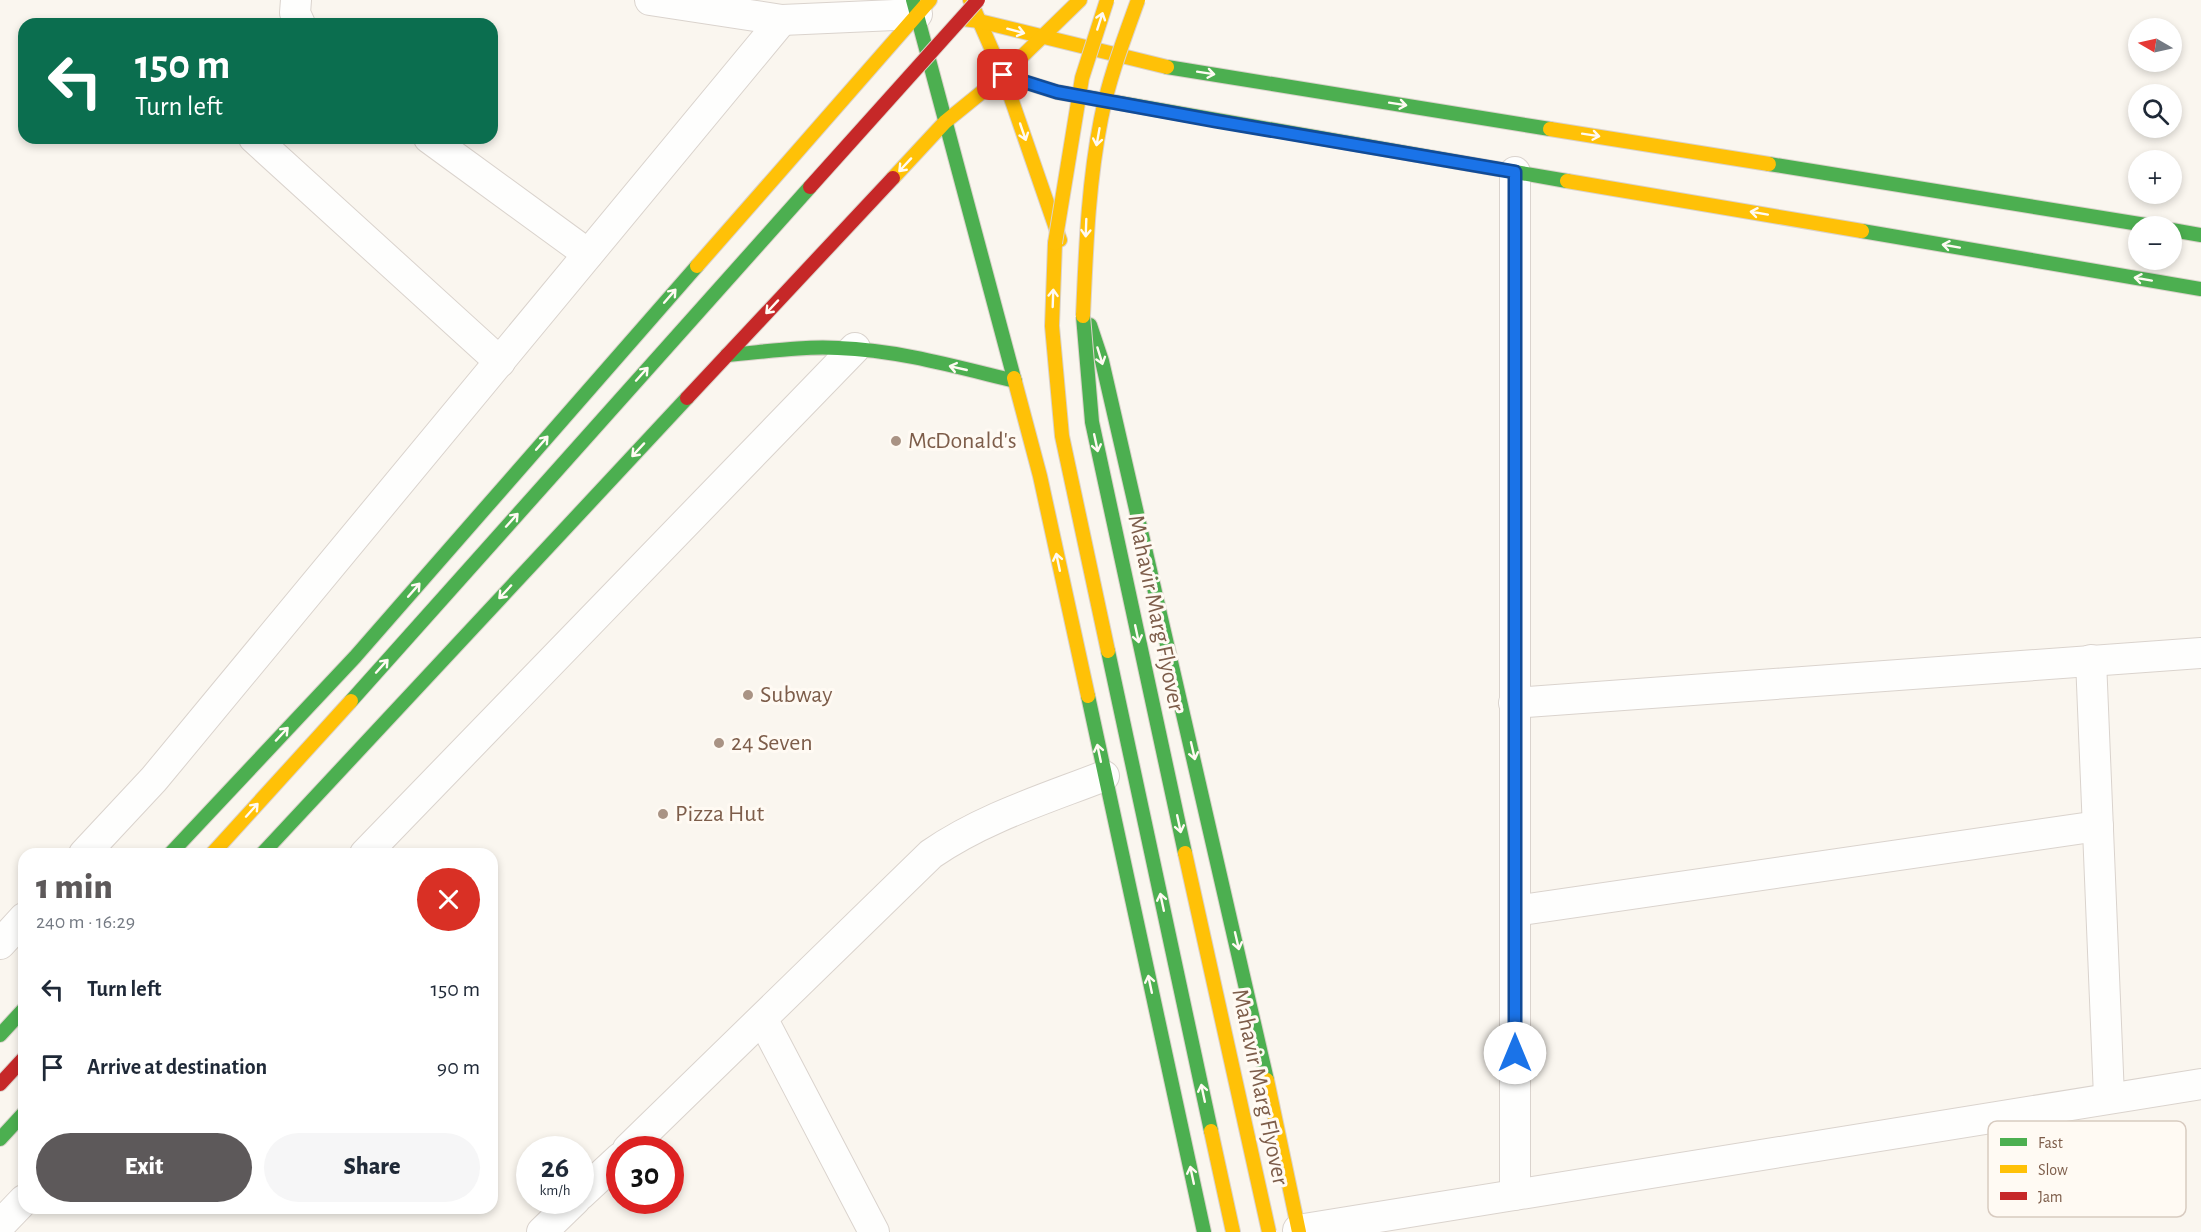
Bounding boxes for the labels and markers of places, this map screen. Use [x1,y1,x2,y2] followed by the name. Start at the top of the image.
[977,49,1028,100] pin
[908,429,1017,453] place label: McDonald's
[889,434,903,448] marker: McDonald's
[760,683,832,707] place label: Subway
[741,688,755,702] marker: Subway
[731,731,813,755] place label: 24 Seven
[712,736,726,750] marker: 24 Seven
[675,802,765,826] place label: Pizza Hut
[656,807,670,821] marker: Pizza Hut

